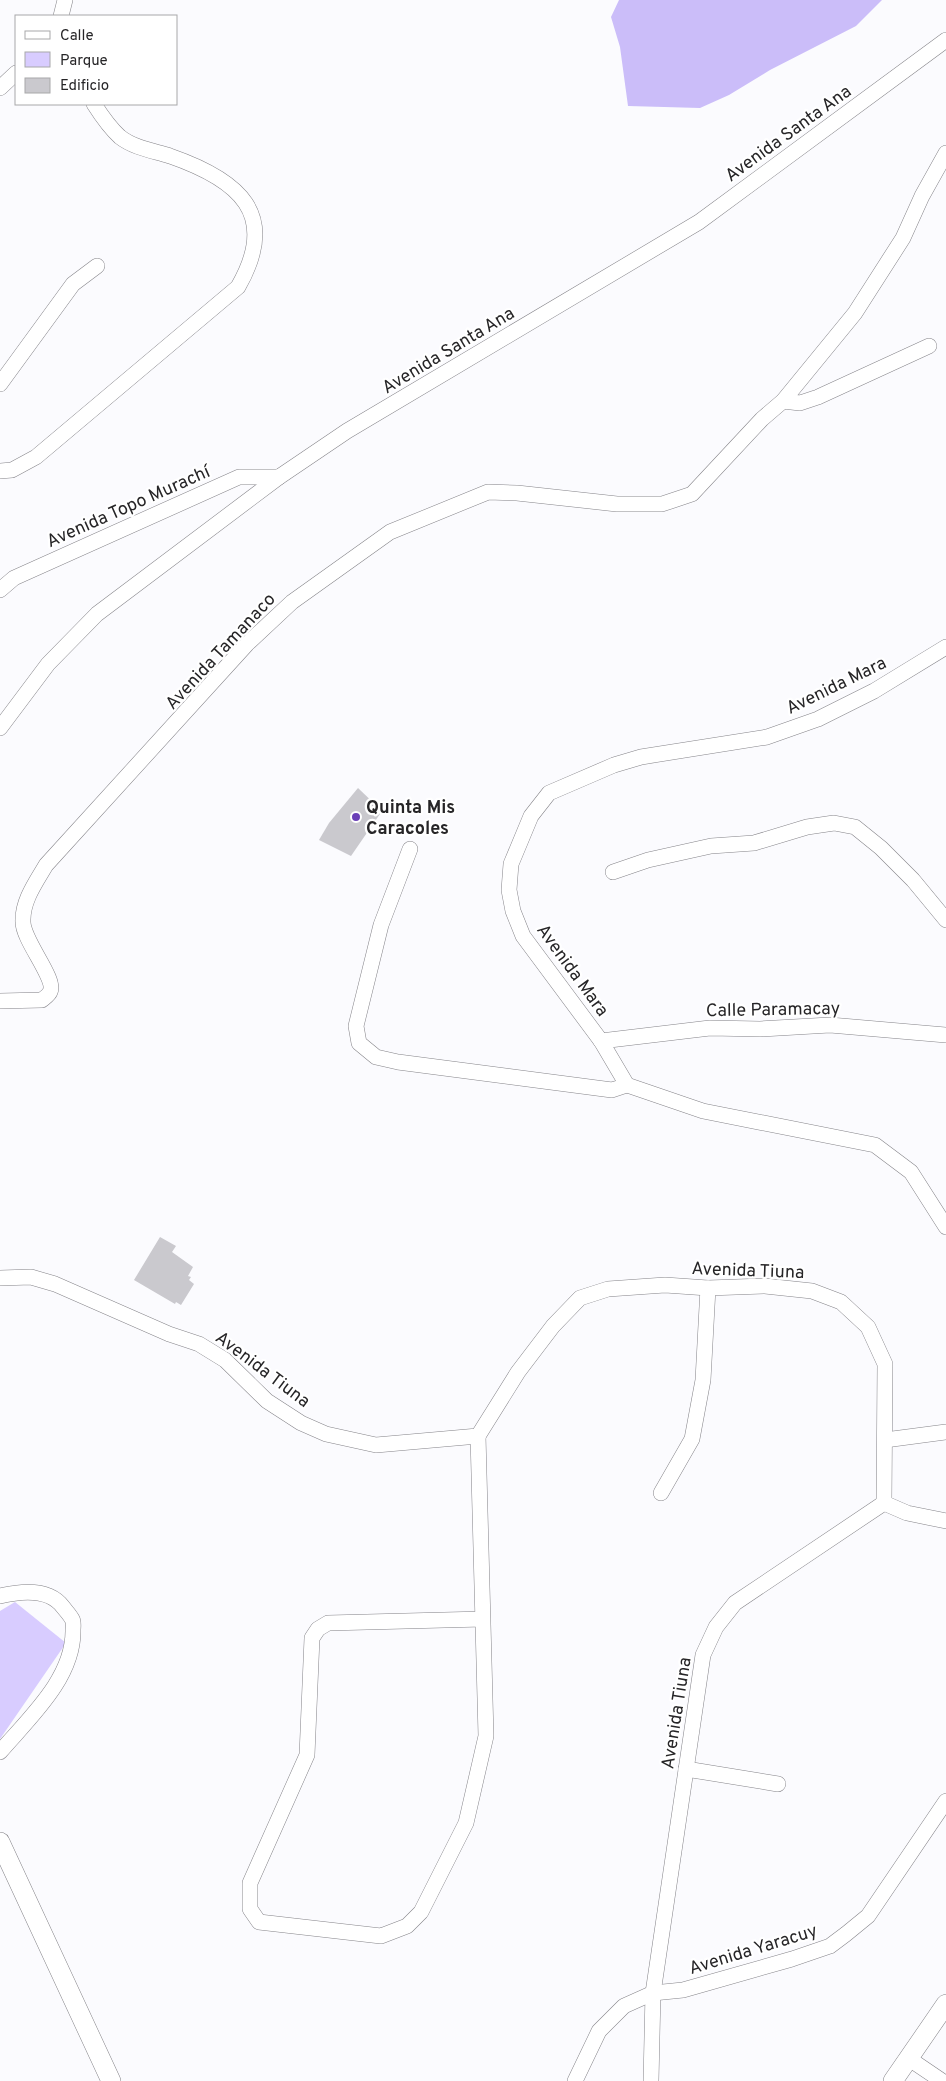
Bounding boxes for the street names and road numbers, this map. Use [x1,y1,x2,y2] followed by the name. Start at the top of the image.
[721,81,857,188] street label: Avenida Santa Ana
[378,303,519,400] street label: Avenida Santa Ana
[43,460,215,554] street label: Avenida Topo Murachí
[161,589,281,715] street label: Avenida Tamanaco
[783,652,890,720] street label: Avenida Mara
[531,920,613,1022] street label: Avenida Mara
[706,998,840,1023] street label: Calle Paramacay
[691,1258,805,1285] street label: Avenida Tiuna
[210,1327,314,1413] street label: Avenida Tiuna
[657,1656,698,1771] street label: Avenida Tiuna
[686,1920,820,1981] street label: Avenida Yaracuy

